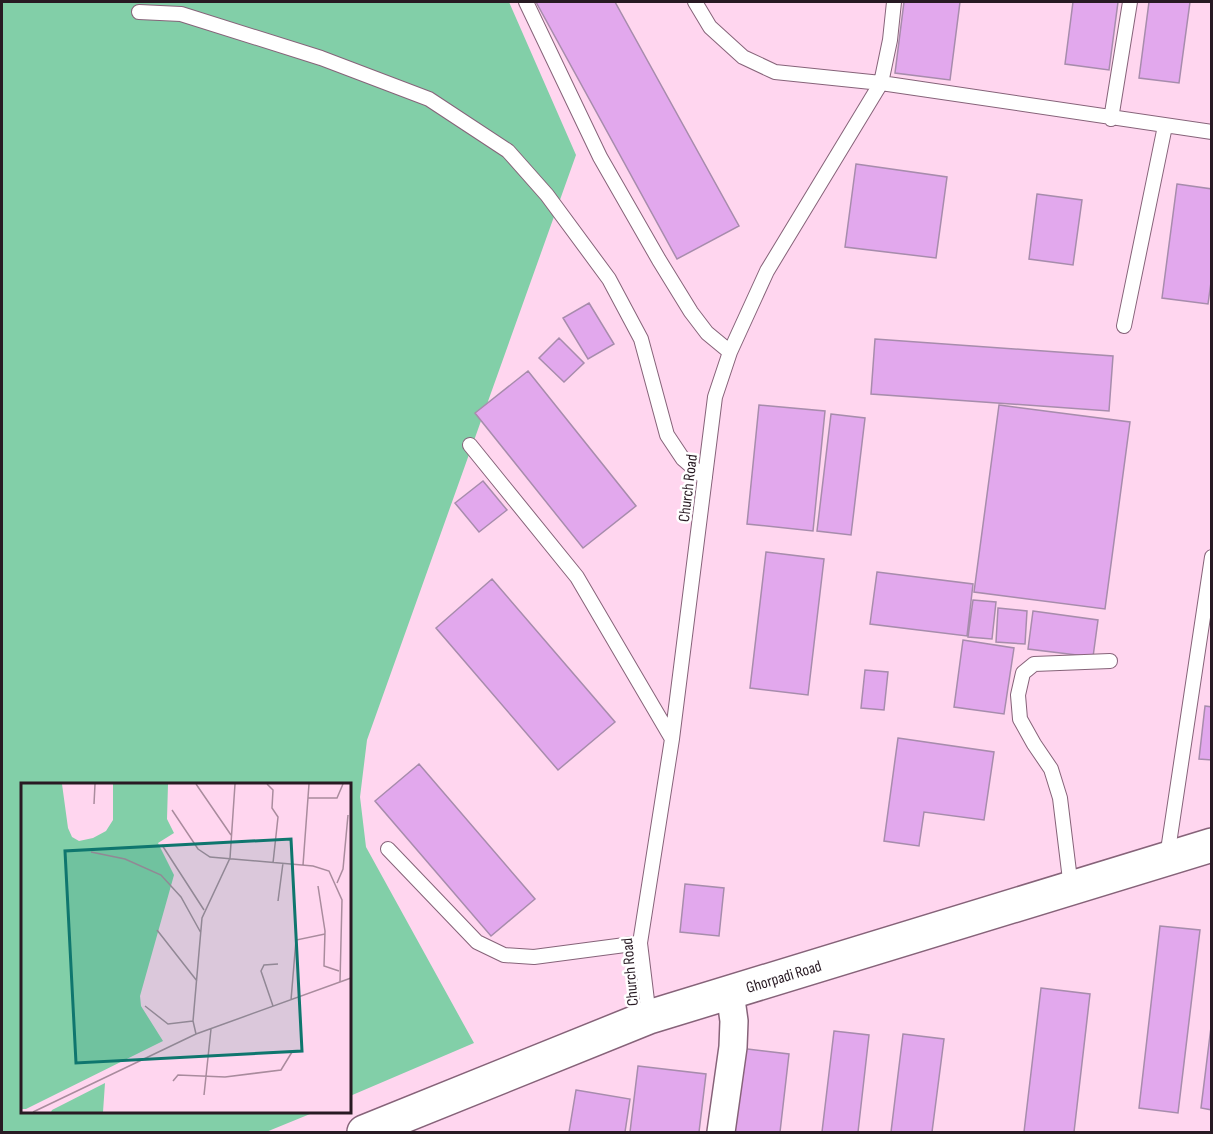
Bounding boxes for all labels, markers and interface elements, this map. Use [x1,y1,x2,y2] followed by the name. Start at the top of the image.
[675,453,702,523] street label: Church Road
[21,783,351,1113] inset map
[618,937,643,1007] street label: Church Road
[744,957,824,998] street label: Ghorpadi Road

